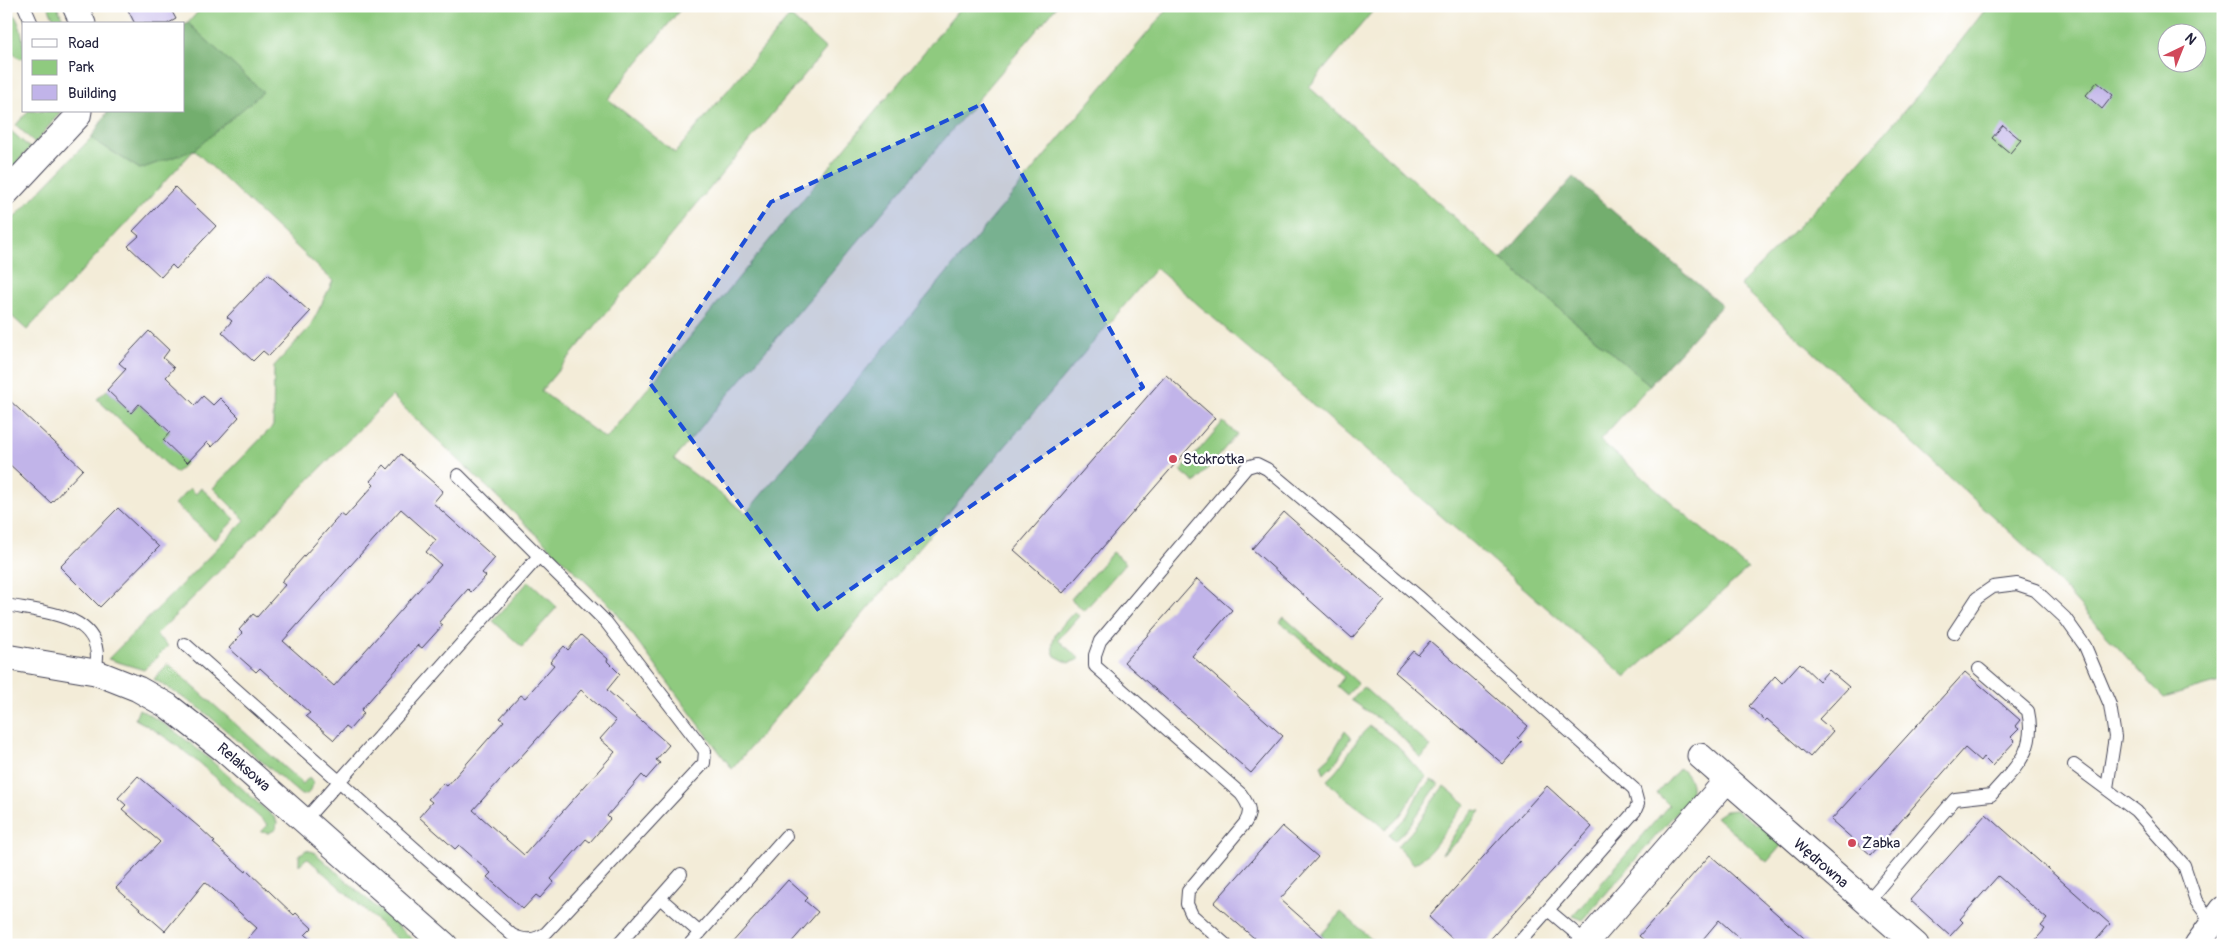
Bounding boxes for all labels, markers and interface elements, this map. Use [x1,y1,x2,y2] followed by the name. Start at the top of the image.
[22,22,185,112] legend
[2156,22,2206,72] north arrow
[2181,29,2200,48] text: N
[68,34,99,53] text: Road
[68,58,95,77] text: Park
[68,84,116,103] text: Building
[1183,450,1245,469] place label: Stokrotka
[1167,453,1179,465] marker: Stokrotka
[213,739,274,796] street label: Relaksowa
[1789,834,1852,892] street label: Wędrowna
[1862,834,1900,853] place label: Żabka
[1846,837,1858,849] marker: Żabka

